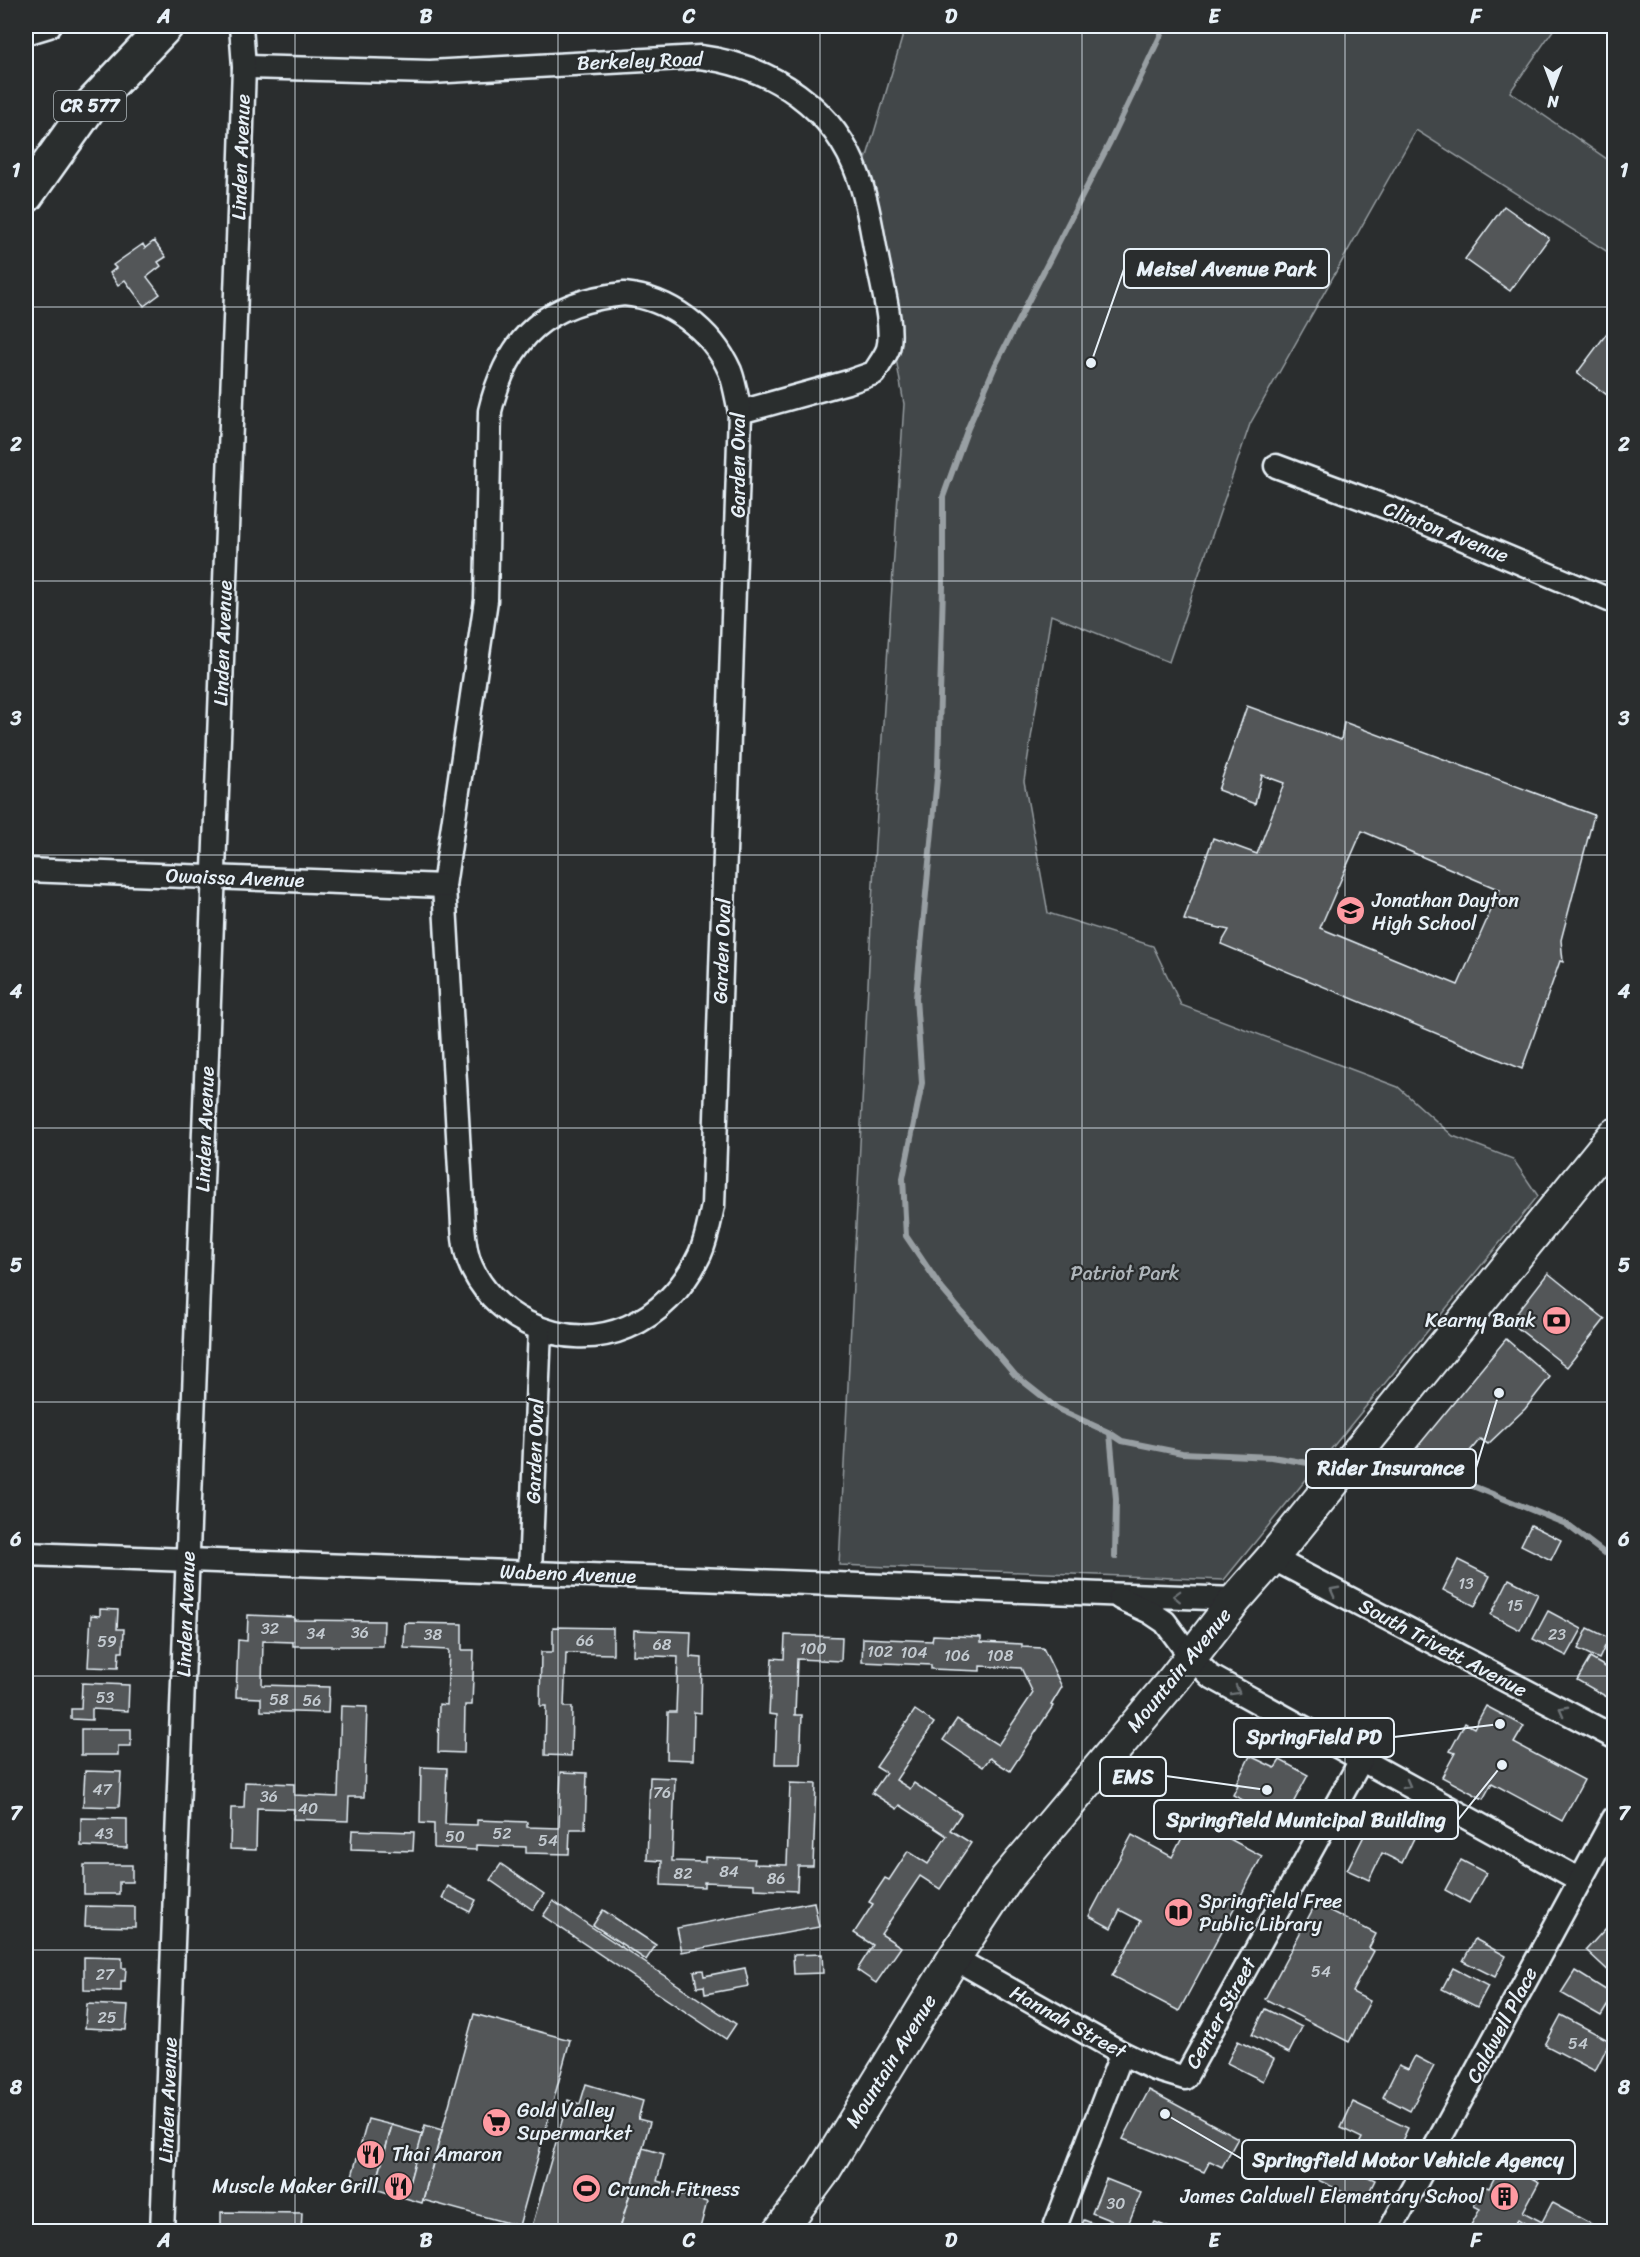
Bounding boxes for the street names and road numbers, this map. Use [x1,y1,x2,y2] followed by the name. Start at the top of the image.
[577,41,705,81] street label: Berkeley Road
[54,91,126,121] road number: CR 577
[221,93,261,221] street label: Linden Avenue
[721,411,756,518] street label: Garden Oval
[1378,491,1514,573] street label: Clinton Avenue
[203,579,243,707] street label: Linden Avenue
[165,858,305,898] street label: Owaissa Avenue
[703,896,741,1004] street label: Garden Oval
[185,1065,225,1193] street label: Linden Avenue
[516,1396,554,1504] street label: Garden Oval
[166,1550,206,1678] street label: Linden Avenue
[499,1554,637,1594] street label: Wabeno Avenue
[1352,1589,1534,1707] street label: South Trivett Avenue
[1117,1600,1241,1740] street label: Mountain Avenue
[1176,1950,1267,2075] street label: Center Street
[1457,1960,1547,2090] street label: Caldwell Place
[1003,1975,1134,2069] street label: Hannah Street
[836,1987,946,2135] street label: Mountain Avenue
[148,2036,188,2164] street label: Linden Avenue

